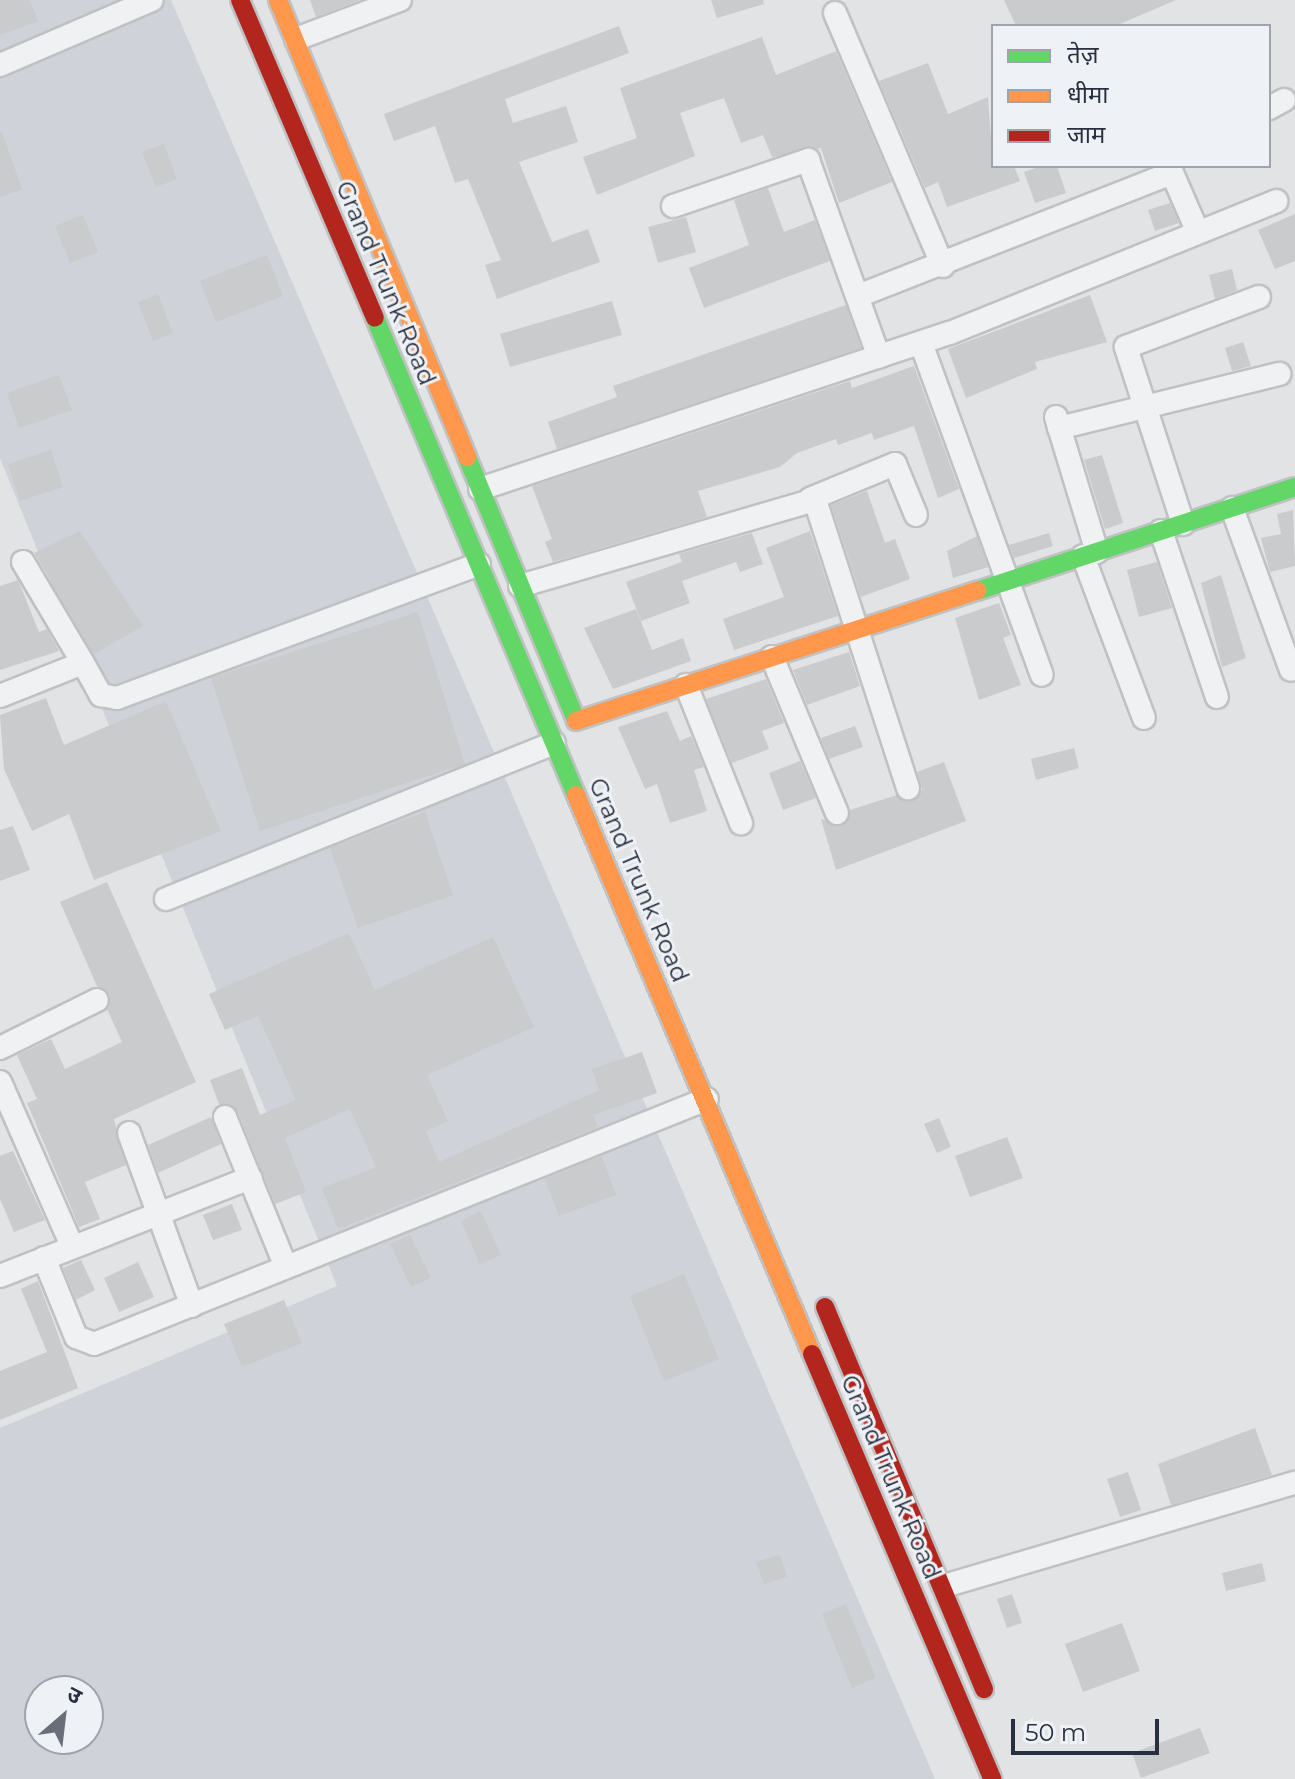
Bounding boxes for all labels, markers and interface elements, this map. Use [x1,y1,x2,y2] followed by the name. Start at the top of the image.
[991,24,1271,168] legend
[1067,40,1099,69] text: तेज़
[1067,80,1109,109] text: धीमा
[1067,120,1105,149] text: जाम
[330,177,442,389] street label: Grand Trunk Road
[583,774,695,986] street label: Grand Trunk Road
[835,1371,947,1583] street label: Grand Trunk Road
[24,1675,104,1755] north arrow
[63,1680,87,1710] text: उ
[1015,1703,1163,1753] scale bar
[1025,1718,1086,1747] text: 50 m

